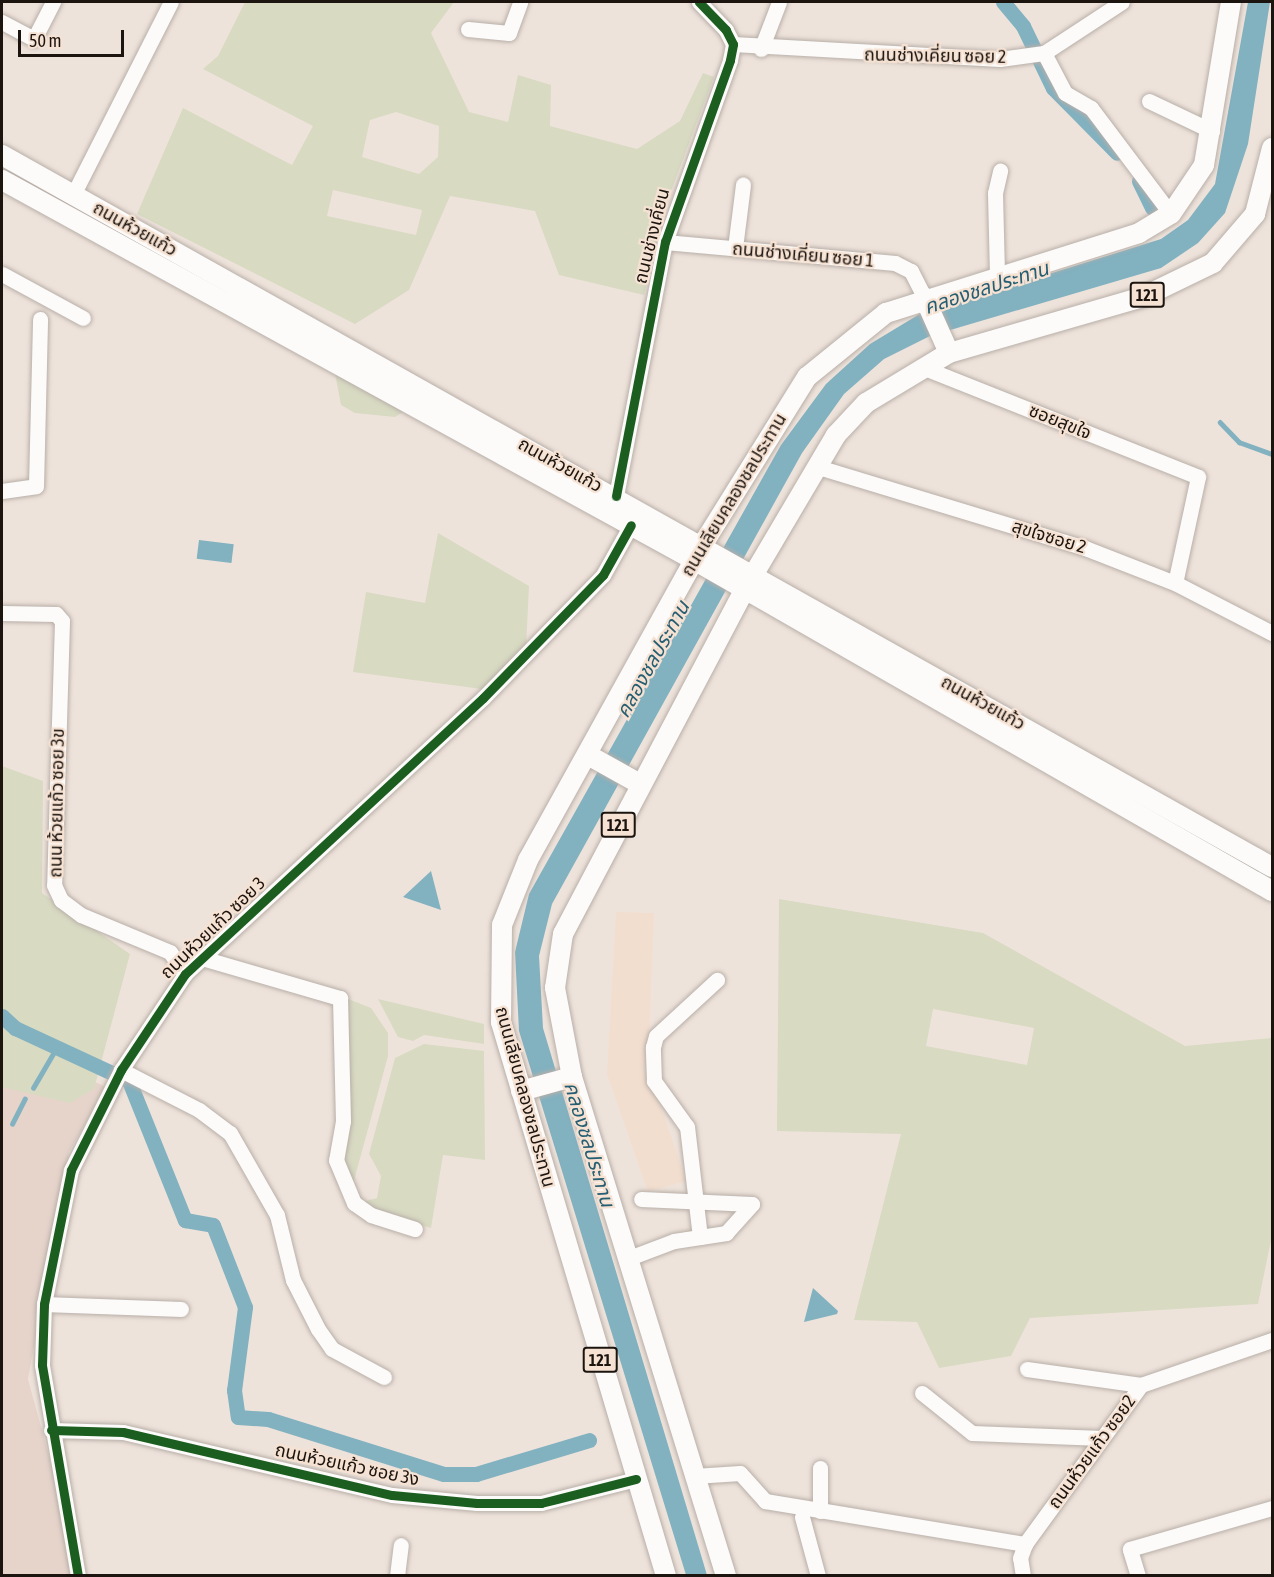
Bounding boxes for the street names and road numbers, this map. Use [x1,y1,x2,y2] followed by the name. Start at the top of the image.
[864,44,1006,68] street label: ถนนช่างเคี่ยน ซอย 2
[630,186,674,286] street label: ถนนช่างเคี่ยน
[89,197,181,261] street label: ถนนห้วยแก้ว
[731,238,875,272] street label: ถนนช่างเคี่ยน ซอย 1
[1129,282,1165,308] road number: 121
[1026,400,1094,444] street label: ซอยสุขใจ
[677,410,791,580] street label: ถนนเลียบคลองชลประทาน
[514,433,606,497] street label: ถนนห้วยแก้ว
[1009,516,1089,558] street label: สุขใจซอย 2
[937,671,1029,735] street label: ถนนห้วยแก้ว
[45,728,69,878] street label: ถนน ห้วยแก้ว ซอย 3ข
[600,812,636,838] road number: 121
[156,873,270,983] street label: ถนนห้วยแก้ว ซอย 3
[490,1004,560,1190] street label: ถนนเลียบคลองชลประทาน
[582,1347,618,1373] road number: 121
[1044,1391,1140,1513] street label: ถนนห้วยแก้ว ซอย2
[273,1439,421,1491] street label: ถนนห้วยแก้ว ซอย 3ง

